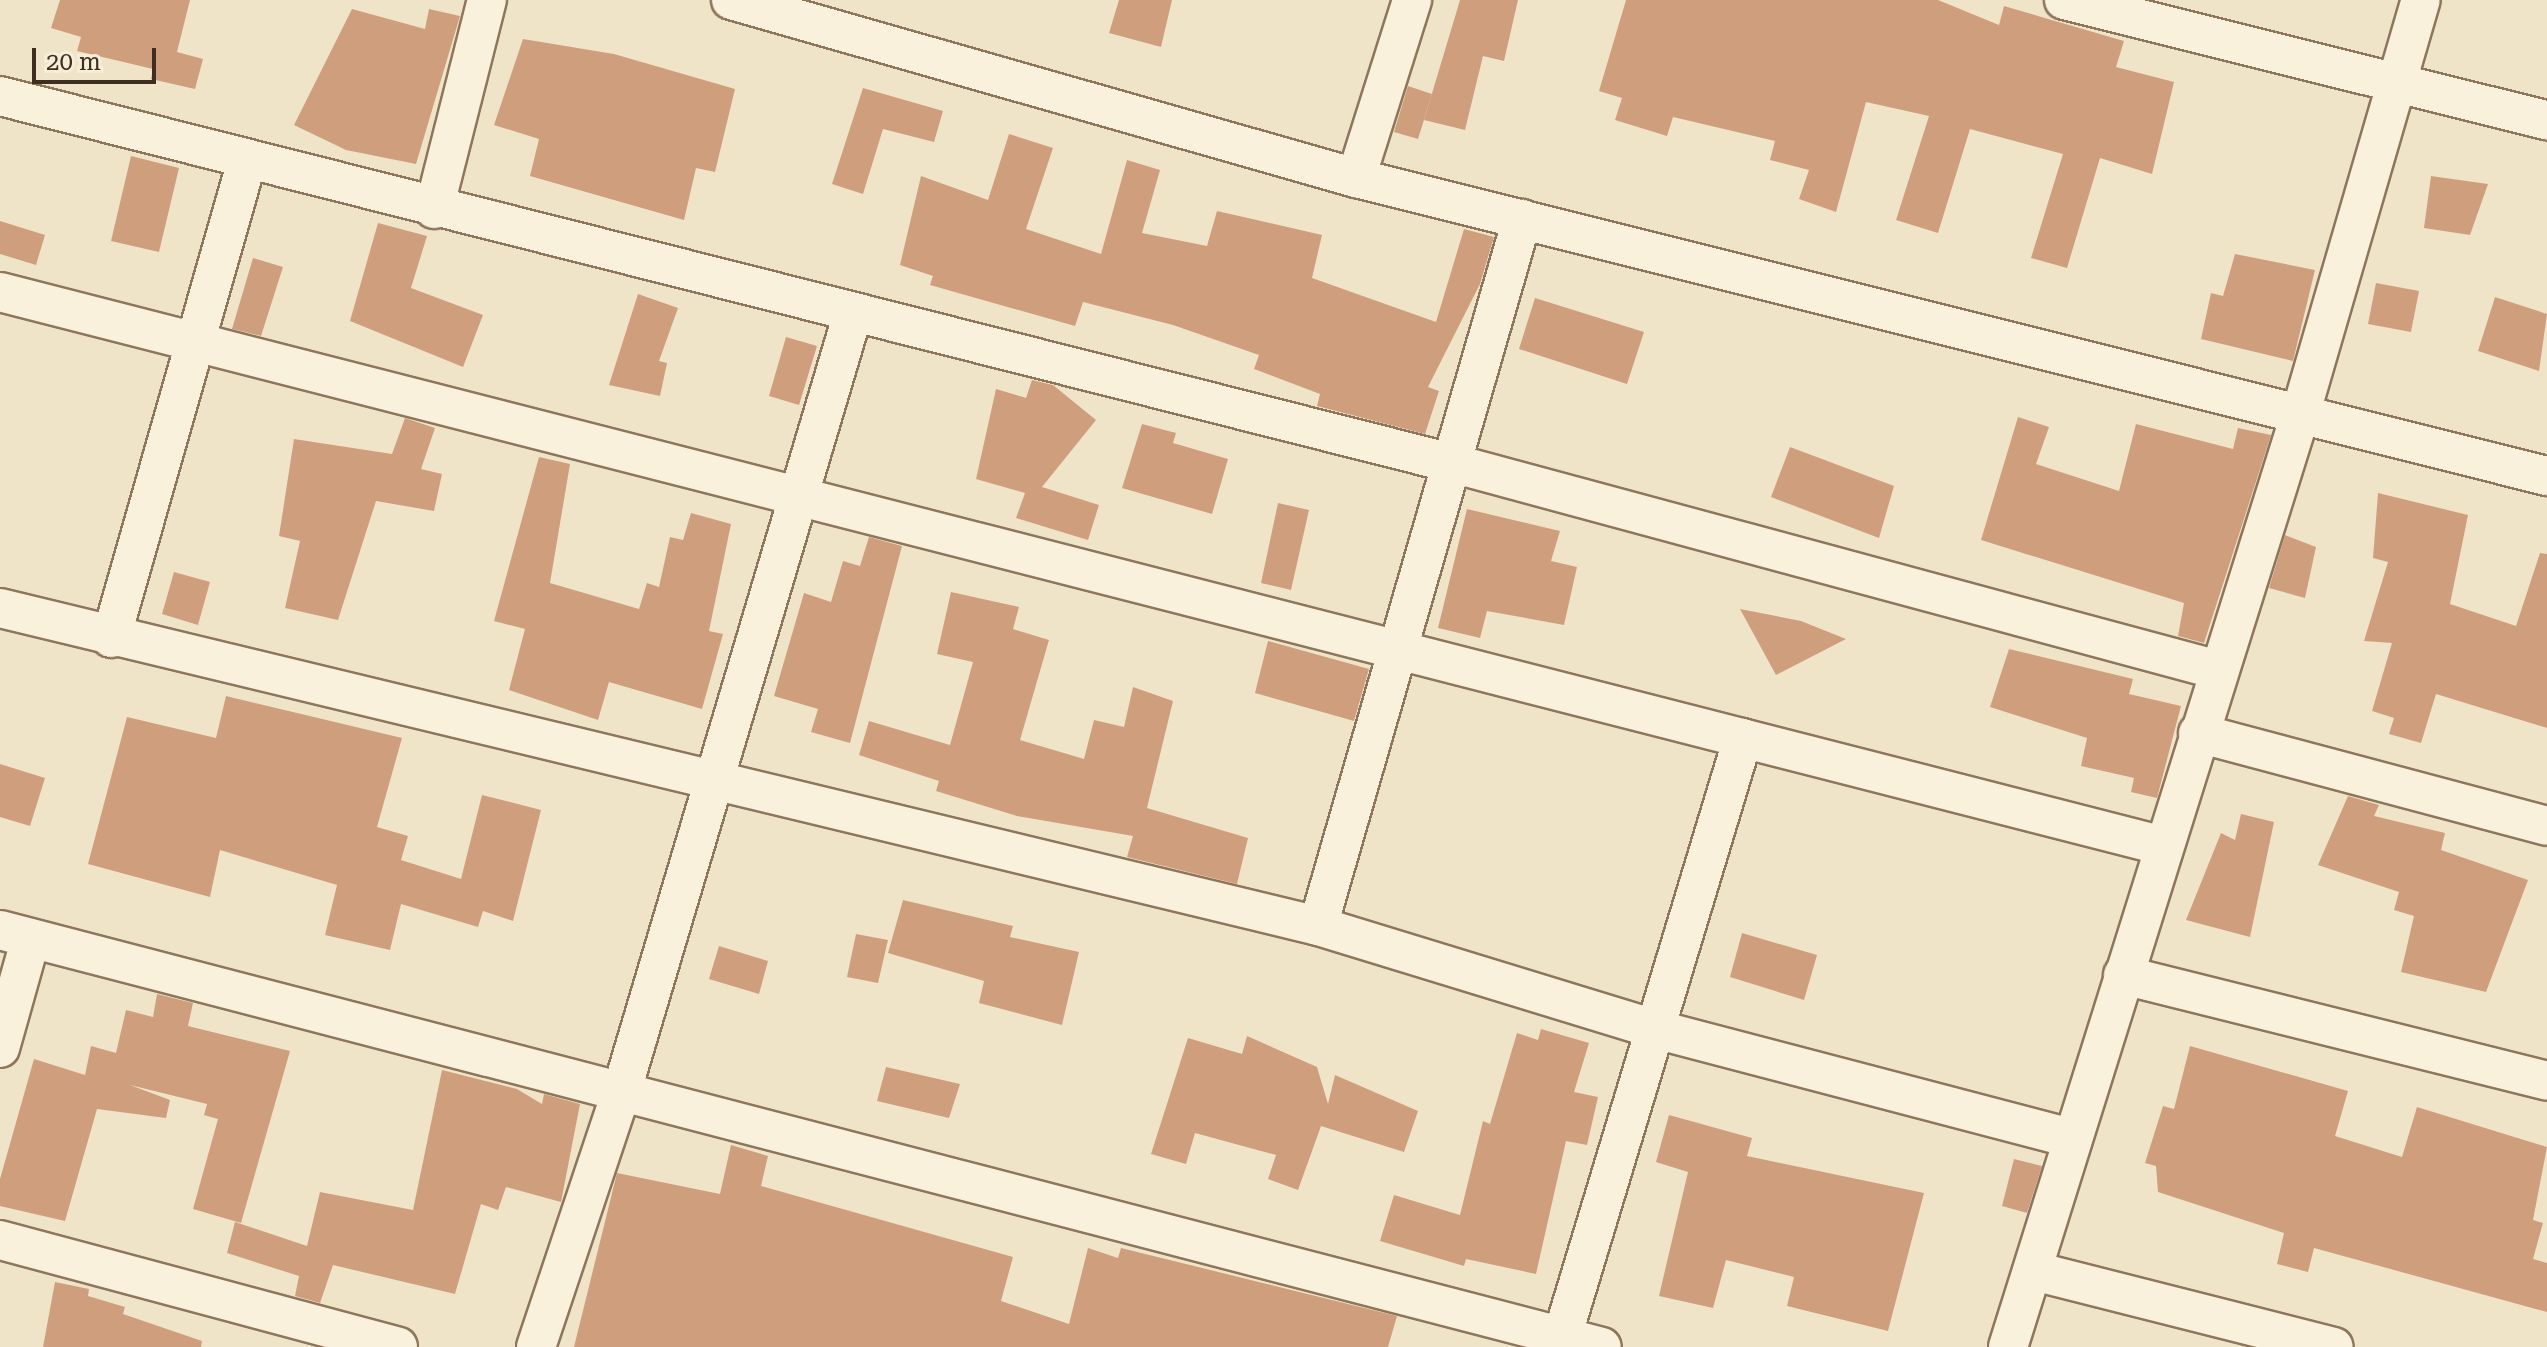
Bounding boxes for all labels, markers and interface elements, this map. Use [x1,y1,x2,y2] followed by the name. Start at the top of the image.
[36,32,160,82] scale bar
[46,48,101,76] text: 20 m

